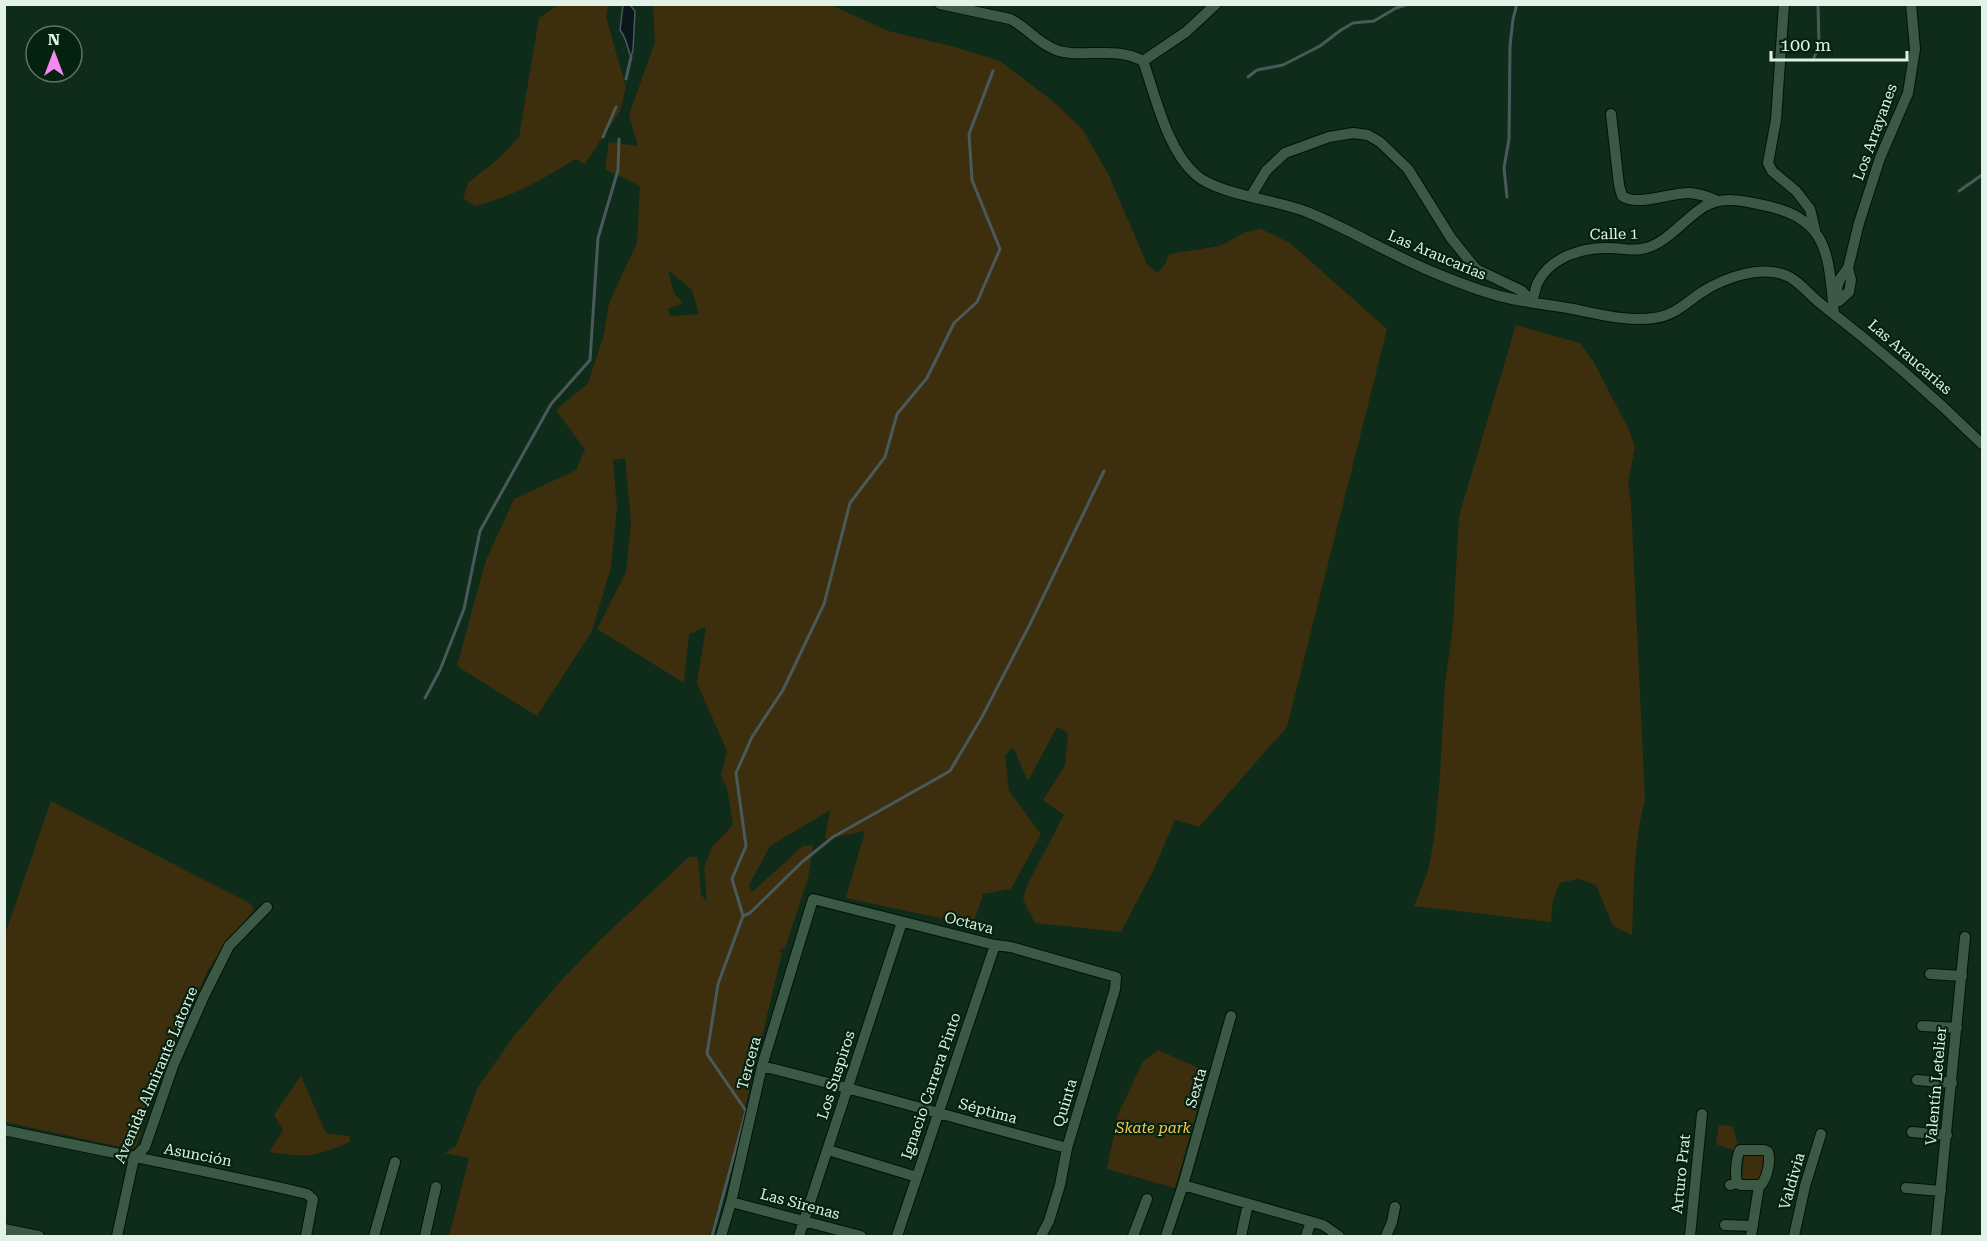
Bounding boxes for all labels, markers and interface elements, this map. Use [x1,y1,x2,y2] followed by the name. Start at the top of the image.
[24,24,84,84] north arrow
[1771,24,1908,62] scale bar
[48,30,60,49] text: N
[1780,34,1831,55] text: 100 m
[1849,81,1901,183] street label: Los Arrayanes
[1590,225,1638,243] street label: Calle 1
[1385,226,1489,284] street label: Las Araucarias
[1864,316,1956,398] street label: Las Araucarias
[942,908,996,938] street label: Octava
[111,984,201,1166] street label: Avenida Almirante Latorre
[897,1010,965,1162] street label: Ignacio Carrera Pinto
[1922,1026,1950,1146] street label: Valentín Letelier
[813,1028,859,1122] street label: Los Suspiros
[733,1035,765,1091] street label: Tercera
[1182,1066,1210,1110] street label: Sexta
[1049,1077,1081,1129] street label: Quinta
[957,1095,1019,1127] street label: Séptima
[1114,1119,1192,1137] park label: Skate park
[1668,1133,1694,1215] street label: Arturo Prat
[163,1140,234,1170] street label: Asunción
[1775,1151,1809,1211] street label: Valdivia
[758,1185,842,1223] street label: Las Sirenas

